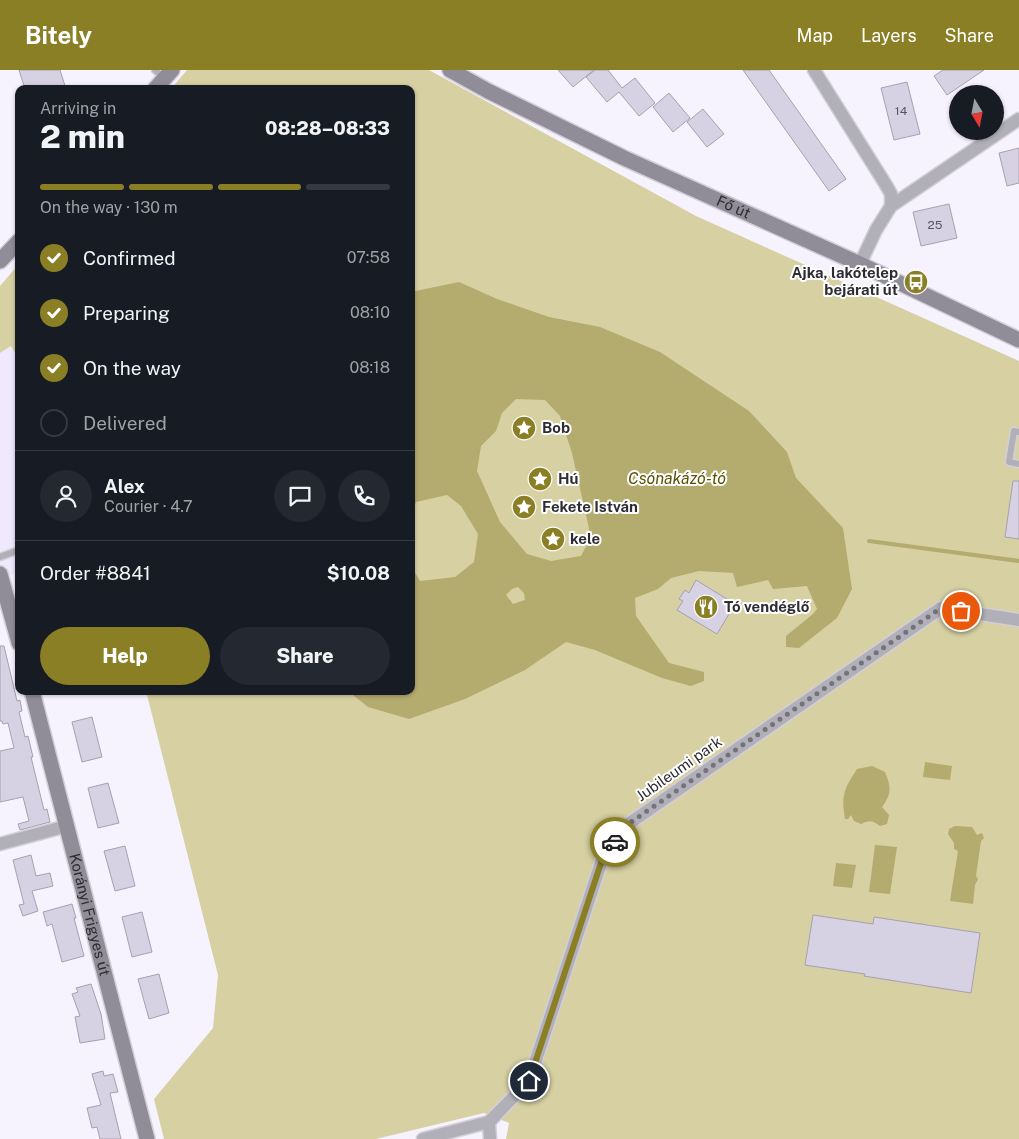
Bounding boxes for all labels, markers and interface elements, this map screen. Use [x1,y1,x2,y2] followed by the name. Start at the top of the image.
[25,21,92,49] text: Bitely
[797,25,833,46] text: Map
[861,25,917,46] text: Layers
[945,25,994,46] text: Share
[949,85,1004,140] north arrow
[949,85,1004,140] map controls
[40,99,116,118] text: Arriving in
[895,104,908,118] house number: 14
[265,117,390,139] text: 08:28–08:33
[40,118,125,155] text: 2 min
[714,192,753,222] street label: Fő út
[40,198,178,217] text: On the way · 130 m
[928,218,943,232] house number: 25
[40,244,68,272] icon: check
[83,247,176,269] text: Confirmed
[347,248,390,267] text: 07:58
[791,264,898,298] place label: Ajka, lakótelep bejárati út
[903,269,929,295] bus stop icon: Ajka, lakótelep bejárati út
[40,299,68,327] icon: check
[83,302,170,324] text: Preparing
[350,303,390,322] text: 08:10
[40,354,68,382] icon: check
[83,357,181,379] text: On the way
[349,358,390,377] text: 08:18
[83,412,167,434] text: Delivered
[511,415,537,441] place icon: Bob
[542,419,570,436] place label: Bob
[527,466,553,492] place icon: Hú
[628,469,726,488] water label: Csónakázó-tó
[40,470,92,522] button: person
[274,470,326,522] button: chat
[338,470,390,522] button: phone
[558,470,578,487] place label: Hú
[104,475,145,497] text: Alex
[511,494,537,520] place icon: Fekete István
[104,497,193,516] text: Courier · 4.7
[542,498,638,515] place label: Fekete István
[540,526,566,552] place icon: kele
[570,530,600,547] place label: kele
[40,562,151,584] text: Order #8841
[327,562,390,584] text: $10.08
[940,590,982,632] pin
[693,594,719,620] restaurant icon: Tó vendéglő
[947,597,975,625] icon: bag
[724,598,810,615] place label: Tó vendéglő
[40,627,210,685] button: Help
[220,627,390,685] button: Share
[633,733,725,804] street label: Jubileumi park
[590,817,640,867] courier
[601,828,629,856] icon: car
[66,852,114,978] street label: Korányi Frigyes út
[508,1060,550,1102] pin
[515,1067,543,1095] icon: home

